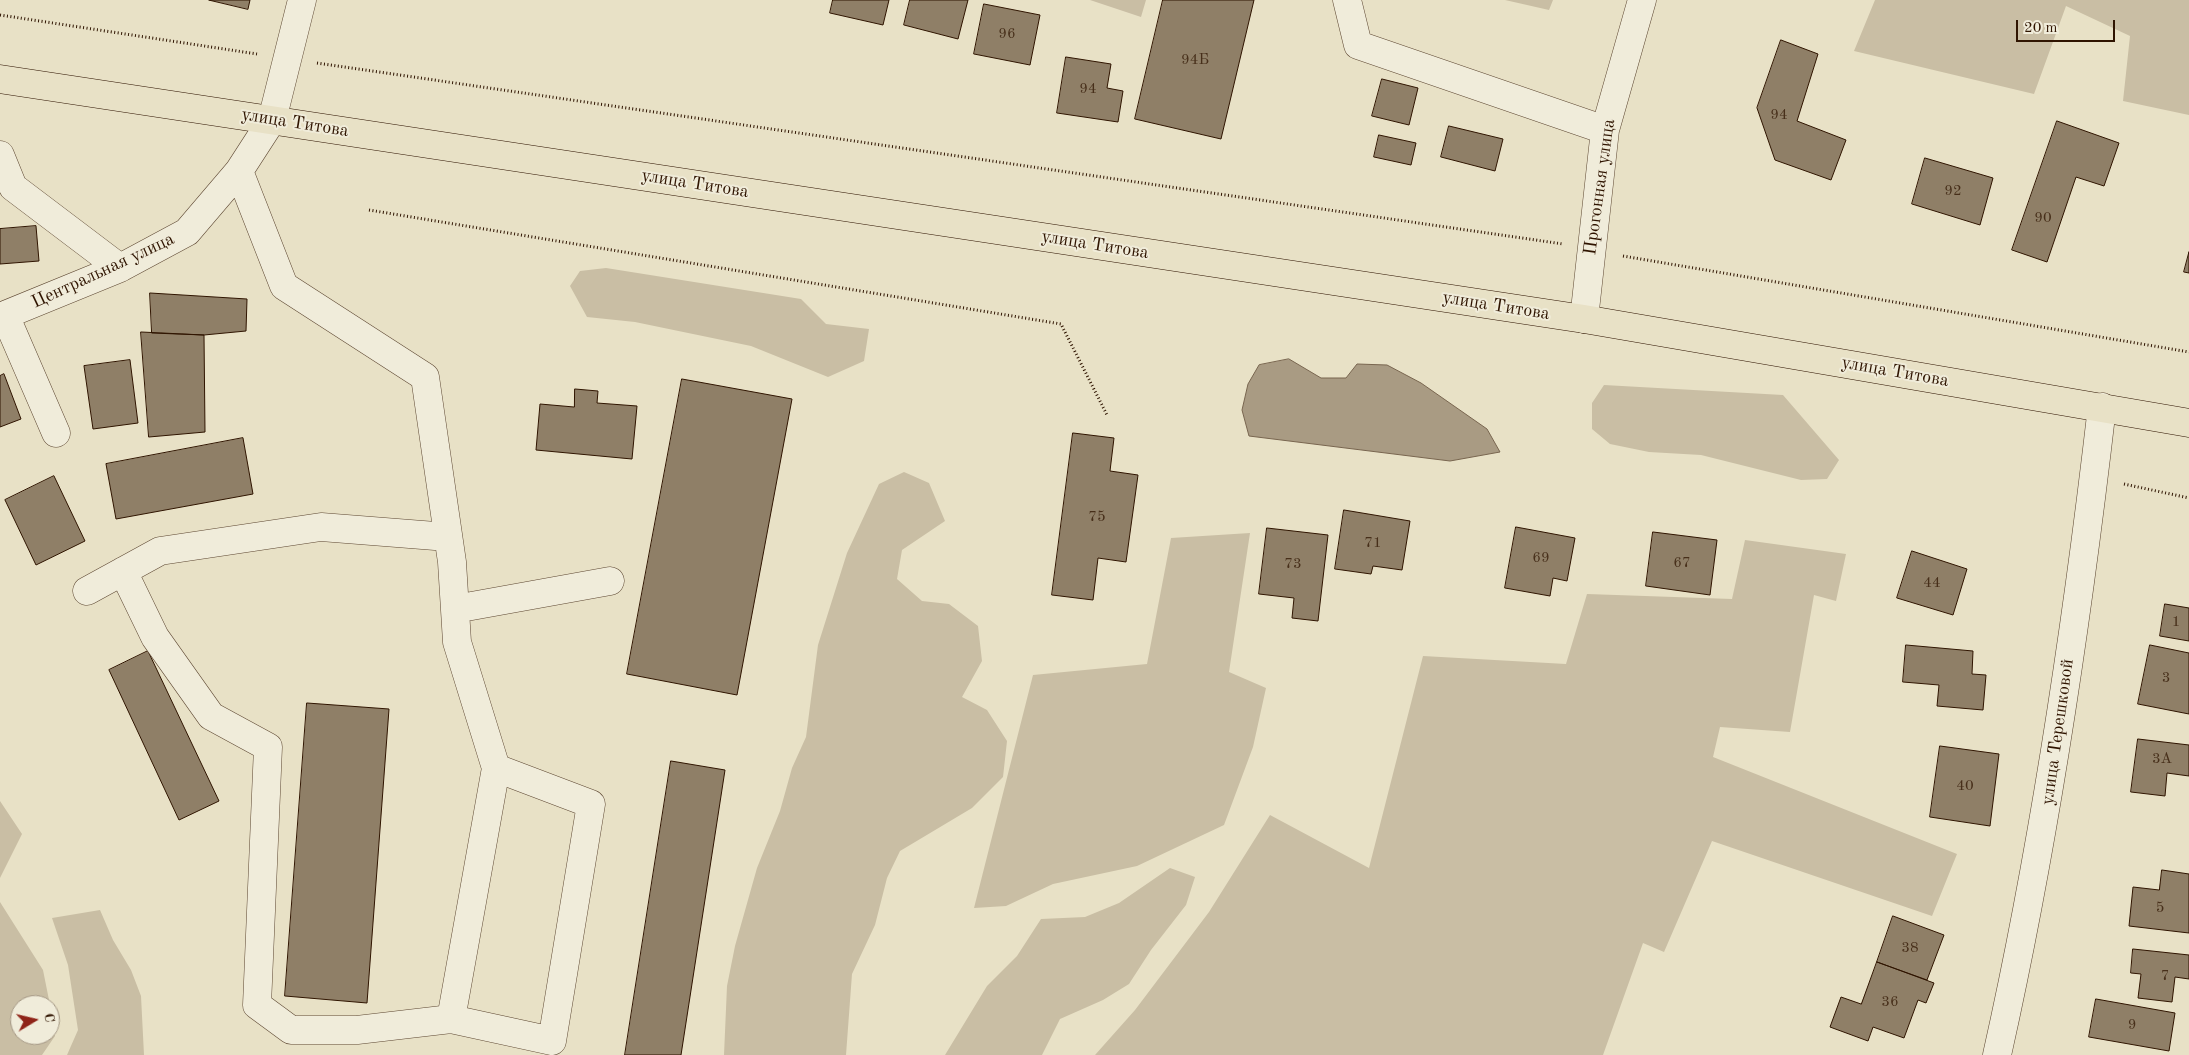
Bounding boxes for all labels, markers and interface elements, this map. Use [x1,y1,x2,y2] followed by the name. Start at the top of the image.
[2019,10,2118,42] scale bar
[2024,21,2058,36] text: 20 m
[998,25,1016,43] house number: 96
[1181,51,1209,69] house number: 94Б
[1079,80,1097,98] house number: 94
[240,104,350,142] street label: улица Титова
[1770,106,1788,124] house number: 94
[1580,117,1620,257] street label: Прогонная улица
[640,165,750,203] street label: улица Титова
[1944,182,1962,200] house number: 92
[2034,209,2052,227] house number: 90
[1040,226,1150,264] street label: улица Титова
[28,228,178,314] street label: Центральная улица
[1441,287,1551,325] street label: улица Титова
[1840,352,1950,392] street label: улица Титова
[1088,508,1106,526] house number: 75
[1364,534,1382,552] house number: 71
[1532,549,1550,567] house number: 69
[1673,554,1691,572] house number: 67
[1284,555,1302,573] house number: 73
[1923,574,1941,592] house number: 44
[2172,613,2180,631] house number: 1
[2037,657,2079,807] street label: улица Терешковой
[2162,669,2170,687] house number: 3
[2152,750,2172,768] house number: 3А
[1956,777,1974,795] house number: 40
[2156,899,2164,917] house number: 5
[1901,939,1919,957] house number: 38
[2161,967,2169,985] house number: 7
[1881,993,1899,1011] house number: 36
[10,995,60,1045] north arrow
[41,1012,56,1023] text: С
[2128,1016,2136,1034] house number: 9

